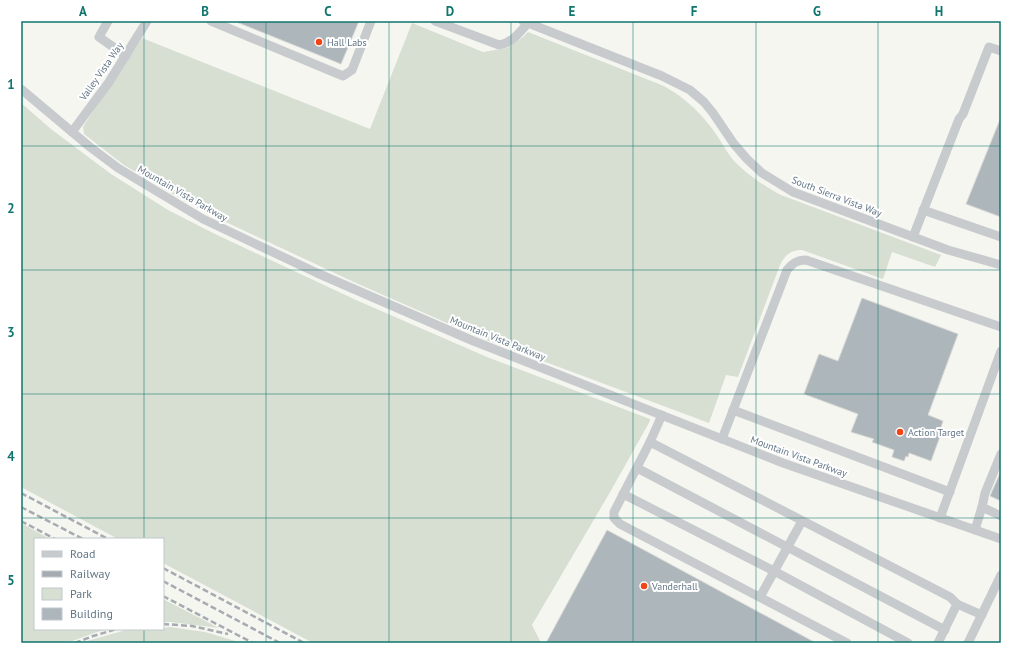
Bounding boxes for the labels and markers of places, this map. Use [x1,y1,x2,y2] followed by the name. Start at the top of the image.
[327,36,367,49] place label: Hall Labs
[314,37,324,47] marker: Hall Labs
[908,426,965,439] place label: Action Target
[895,427,905,437] marker: Action Target
[651,580,698,593] place label: Vanderhall
[639,581,649,591] marker: Vanderhall

